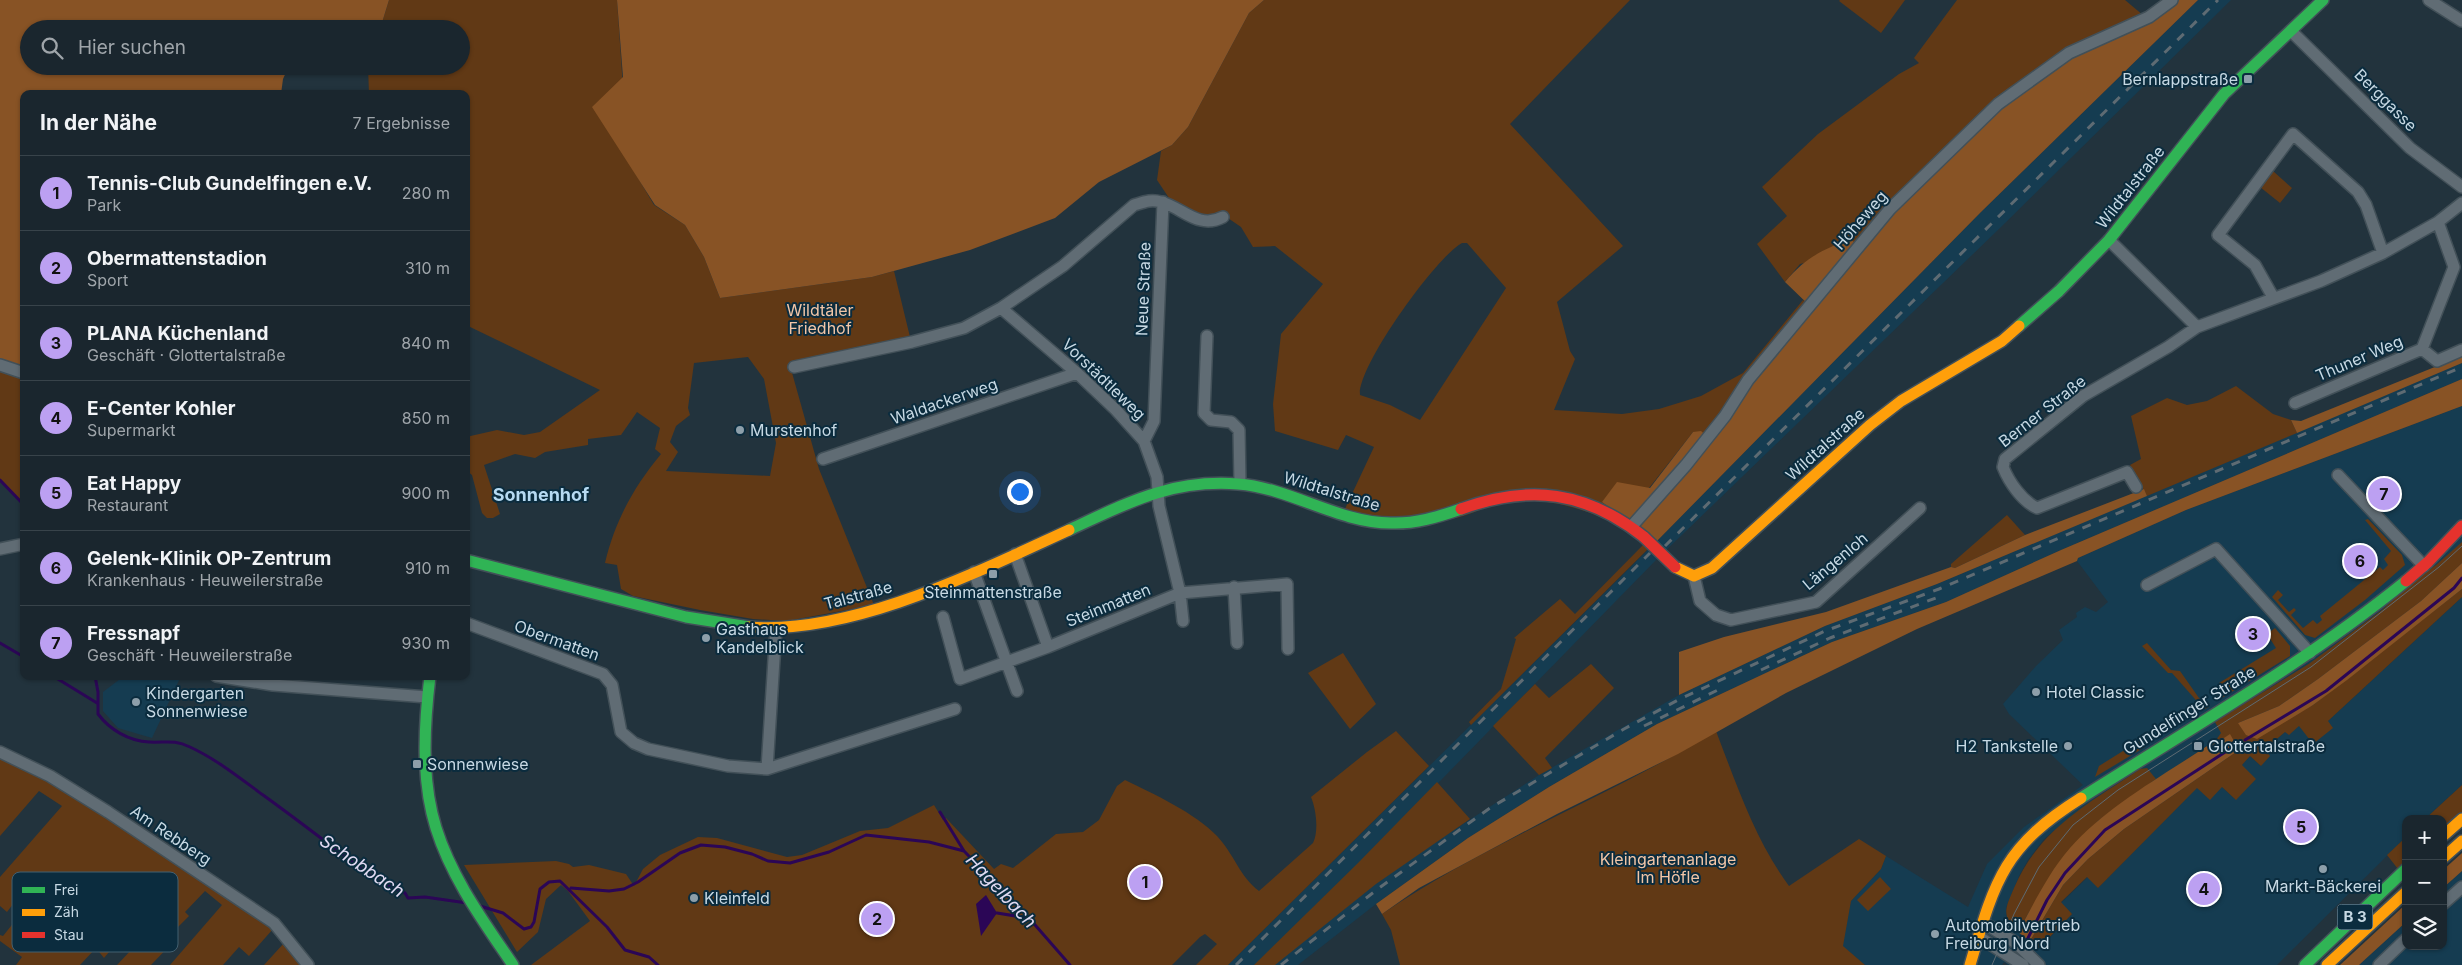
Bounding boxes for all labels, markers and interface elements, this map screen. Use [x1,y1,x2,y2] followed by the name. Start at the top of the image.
[20,20,470,75] search box
[38,34,66,62] icon: search
[78,36,186,59] text: Hier suchen
[2351,65,2421,135] street label: Berggasse
[2122,69,2238,89] place label: Bernlappstraße
[2242,73,2254,85] marker: Bernlappstraße
[40,110,157,135] text: In der Nähe
[353,113,450,133] text: 7 Ergebnisse
[2091,142,2169,232] street label: Wildtalstraße
[87,172,372,195] text: Tennis-Club Gundelfingen e.V.
[53,183,59,203] text: 1
[402,183,450,203] text: 280 m
[1829,186,1891,254] street label: Höheweg
[87,195,121,215] text: Park
[1131,241,1155,337] street label: Neue Straße
[87,247,267,270] text: Obermattenstadion
[51,258,61,278] text: 2
[405,258,450,278] text: 310 m
[87,270,128,290] text: Sport
[786,300,854,338] park label: Wildtäler Friedhof
[87,322,268,345] text: PLANA Küchenland
[2312,331,2406,385] street label: Thuner Weg
[51,333,61,353] text: 3
[401,333,450,353] text: 840 m
[1058,334,1150,424] street label: Vorstädtleweg
[87,345,286,365] text: Geschäft · Glottertalstraße
[1994,371,2090,451] street label: Berner Straße
[888,373,1000,429] street label: Waldackerweg
[87,397,236,420] text: E-Center Kohler
[1781,403,1869,485] street label: Wildtalstraße
[51,408,61,428] text: 4
[402,408,450,428] text: 850 m
[87,420,175,440] text: Supermarkt
[750,420,837,440] place label: Murstenhof
[734,424,746,436] marker: Murstenhof
[1281,467,1383,515] street label: Wildtalstraße
[87,472,181,495] text: Eat Happy
[2368,475,2400,513] pin: 7
[1007,479,1033,505] your location
[51,483,61,503] text: 5
[401,483,450,503] text: 900 m
[493,484,589,505] district label: Sonnenhof
[87,495,168,515] text: Restaurant
[1798,528,1872,594] street label: Längenloh
[2344,542,2376,580] pin: 6
[87,547,331,570] text: Gelenk-Klinik OP-Zentrum
[51,558,61,578] text: 6
[405,558,450,578] text: 910 m
[987,568,999,580] marker: Steinmattenstraße
[87,570,323,590] text: Krankenhaus · Heuweilerstraße
[822,576,894,614] street label: Talstraße
[1063,579,1153,631] street label: Steinmatten
[924,582,1062,602] place label: Steinmattenstraße
[512,615,602,665] street label: Obermatten
[2237,615,2269,653] pin: 3
[716,619,804,657] place label: Gasthaus Kandelblick
[87,622,180,645] text: Fressnapf
[700,632,712,644] marker: Gasthaus Kandelblick
[51,633,61,653] text: 7
[402,633,450,653] text: 930 m
[87,645,292,665] text: Geschäft · Heuweilerstraße
[2119,661,2259,759] street label: Gundelfinger Straße
[2046,682,2145,702] place label: Hotel Classic
[146,683,248,721] place label: Kindergarten Sonnenwiese
[2030,686,2042,698] marker: Hotel Classic
[130,696,142,708] marker: Kindergarten Sonnenwiese
[1956,736,2058,756] place label: H2 Tankstelle
[2208,736,2325,756] place label: Glottertalstraße
[2062,740,2074,752] marker: H2 Tankstelle
[2192,740,2204,752] marker: Glottertalstraße
[427,754,529,774] place label: Sonnenwiese
[411,758,423,770] marker: Sonnenwiese
[127,801,215,869] street label: Am Rebberg
[2285,808,2317,846] pin: 5
[2402,815,2447,950] map controls
[2402,815,2447,860] button: +
[316,830,408,901] water label: Schobbach
[962,849,1041,932] water label: Hagelbach
[1600,849,1736,887] park label: Kleingartenanlage Im Höfle
[2402,860,2447,905] button: −
[1129,863,1161,901] pin: 1
[2317,863,2329,875] marker: Markt-Bäckerei
[2188,870,2220,908] pin: 4
[12,872,178,952] legend
[2265,876,2381,896] place label: Markt-Bäckerei
[54,881,78,898] text: Frei
[704,888,770,908] place label: Kleinfeld
[688,892,700,904] marker: Kleinfeld
[861,900,893,938] pin: 2
[54,903,79,920] text: Zäh
[2338,904,2372,930] road number: B 3
[2402,905,2447,950] button: layers
[1945,915,2080,953] place label: Automobilvertrieb Freiburg Nord
[54,926,84,943] text: Stau
[1929,928,1941,940] marker: Automobilvertrieb Freiburg Nord

